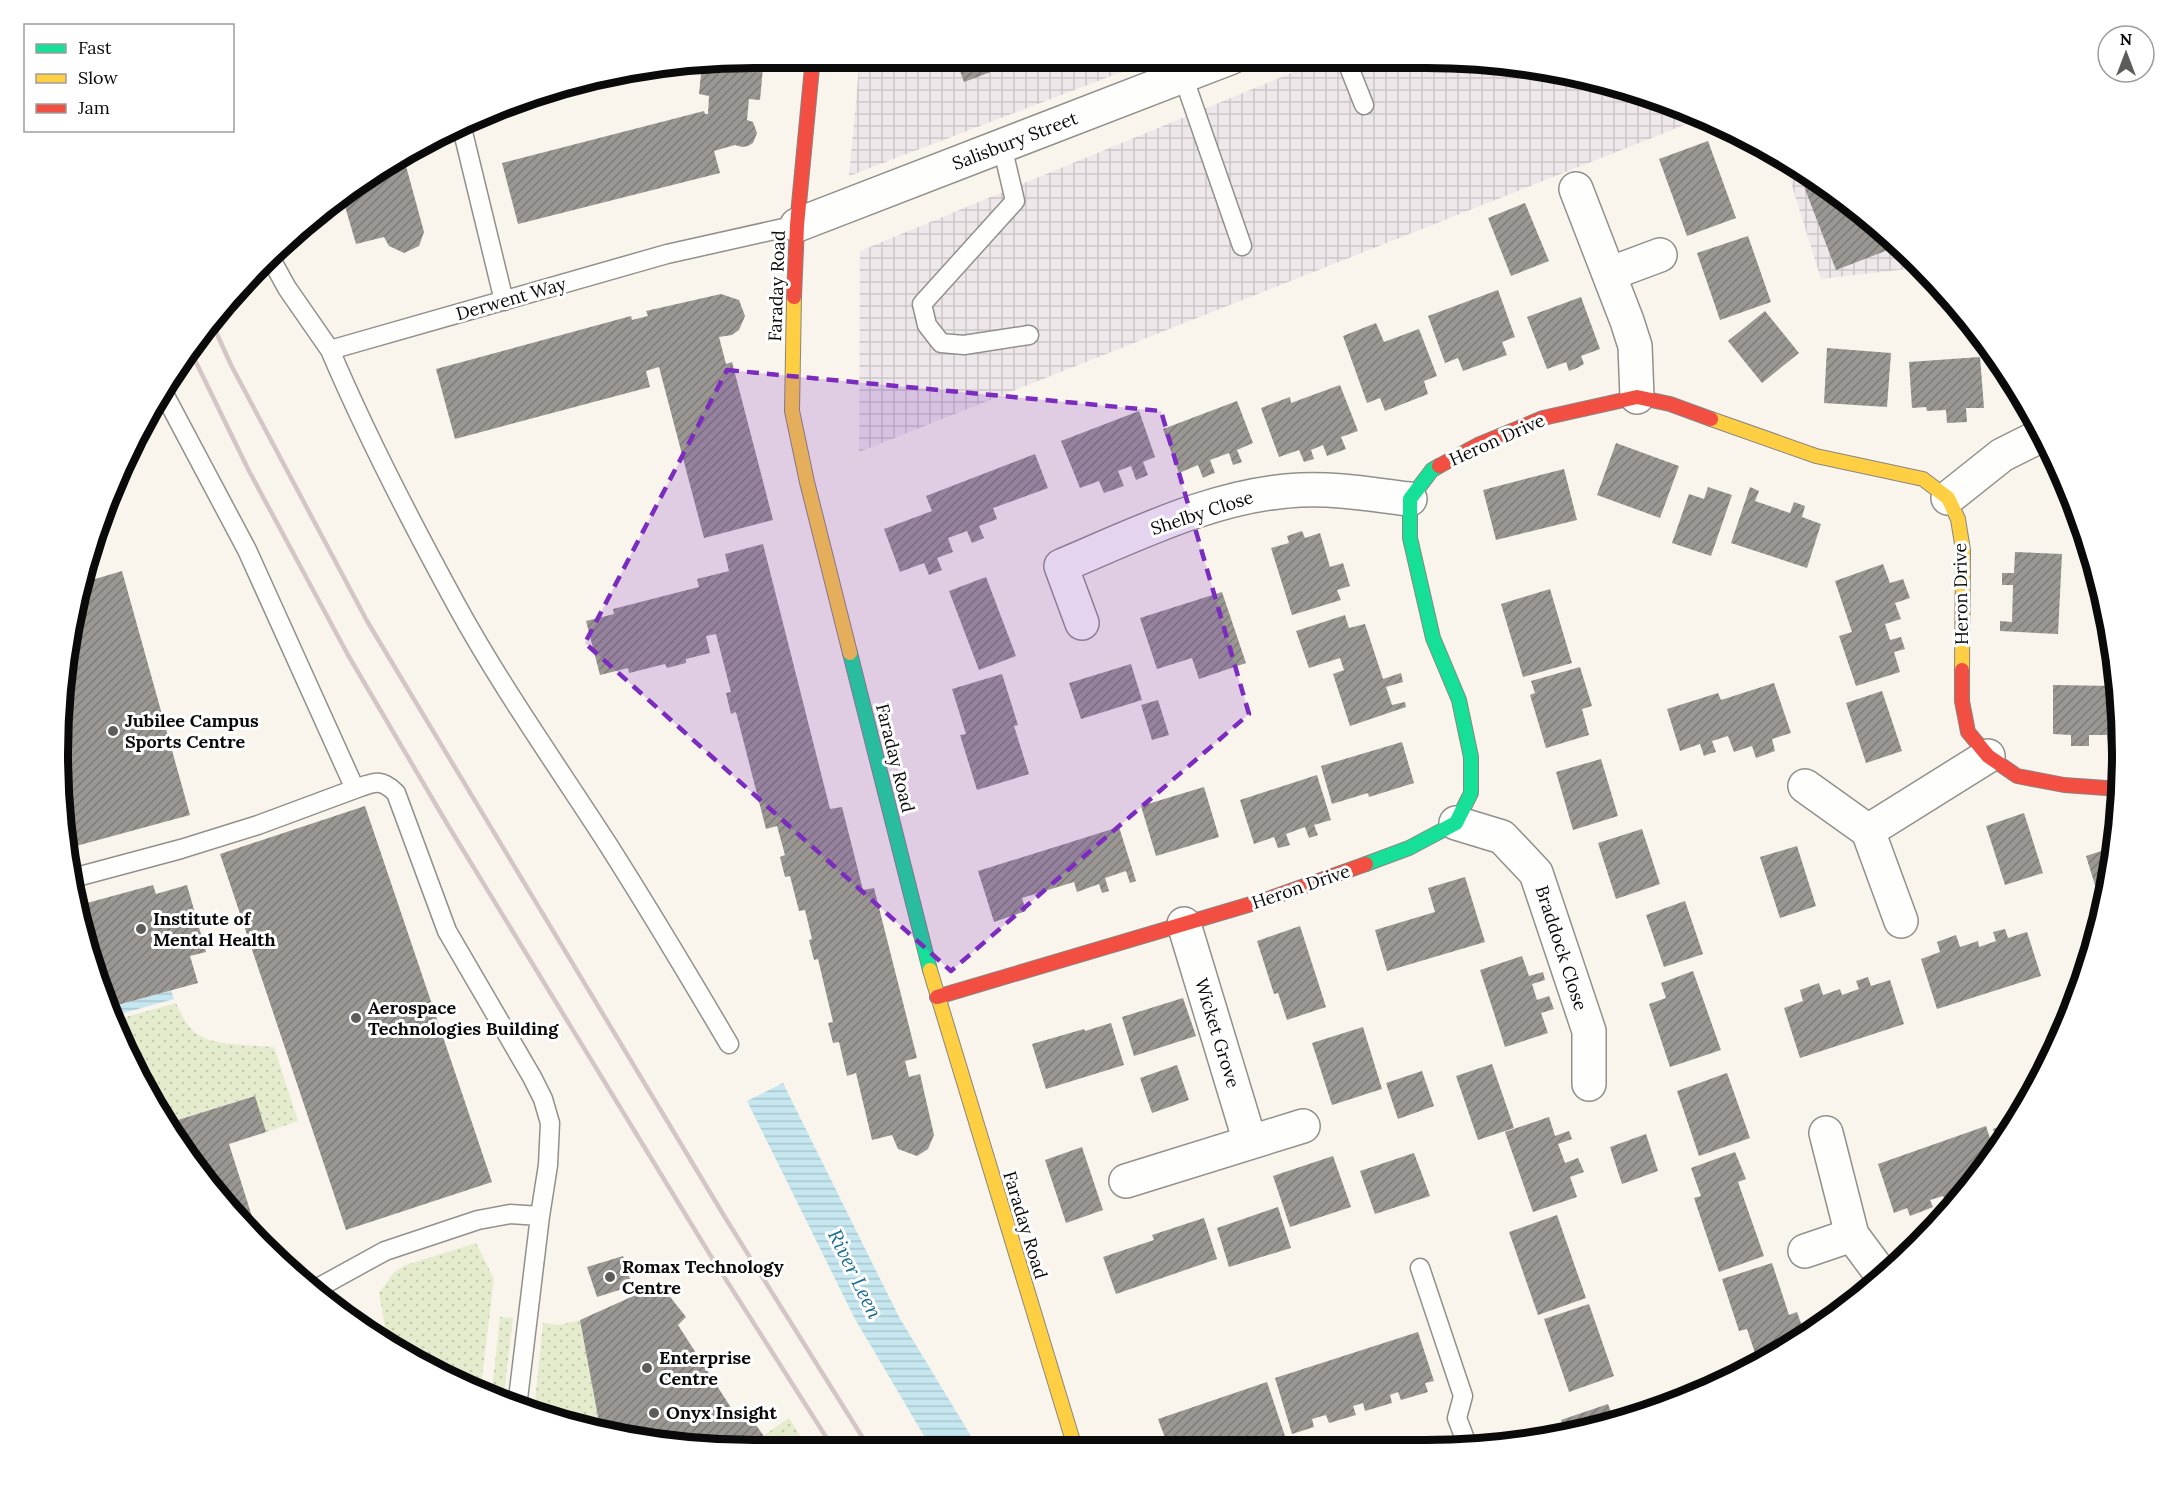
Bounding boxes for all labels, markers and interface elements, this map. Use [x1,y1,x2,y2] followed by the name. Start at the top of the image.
[24,24,234,132] legend
[2096,24,2156,84] north arrow
[2120,29,2132,49] text: N
[78,36,112,59] text: Fast
[78,66,118,89] text: Slow
[77,96,110,119] text: Jam
[949,106,1081,175] street label: Salisbury Street
[763,230,790,342] street label: Faraday Road
[453,272,569,325] street label: Derwent Way
[1445,408,1548,471] street label: Heron Drive
[1148,485,1256,540] street label: Shelby Close
[1948,542,1973,645] street label: Heron Drive
[871,701,920,815] street label: Faraday Road
[125,709,259,753] place label: Jubilee Campus Sports Centre
[106,724,120,738] marker: Jubilee Campus Sports Centre
[1249,859,1353,914] street label: Heron Drive
[1530,882,1593,1014] street label: Braddock Close
[153,907,276,951] place label: Institute of Mental Health
[134,922,148,936] marker: Institute of Mental Health
[1190,975,1245,1091] street label: Wicket Grove
[368,996,559,1040] place label: Aerospace Technologies Building
[349,1011,363,1025] marker: Aerospace Technologies Building
[998,1168,1053,1282] street label: Faraday Road
[823,1225,888,1323] water label: River Leen
[622,1255,784,1299] place label: Romax Technology Centre
[603,1270,617,1284] marker: Romax Technology Centre
[659,1346,751,1390] place label: Enterprise Centre
[640,1361,654,1375] marker: Enterprise Centre
[666,1401,777,1424] place label: Onyx Insight
[647,1406,661,1420] marker: Onyx Insight

